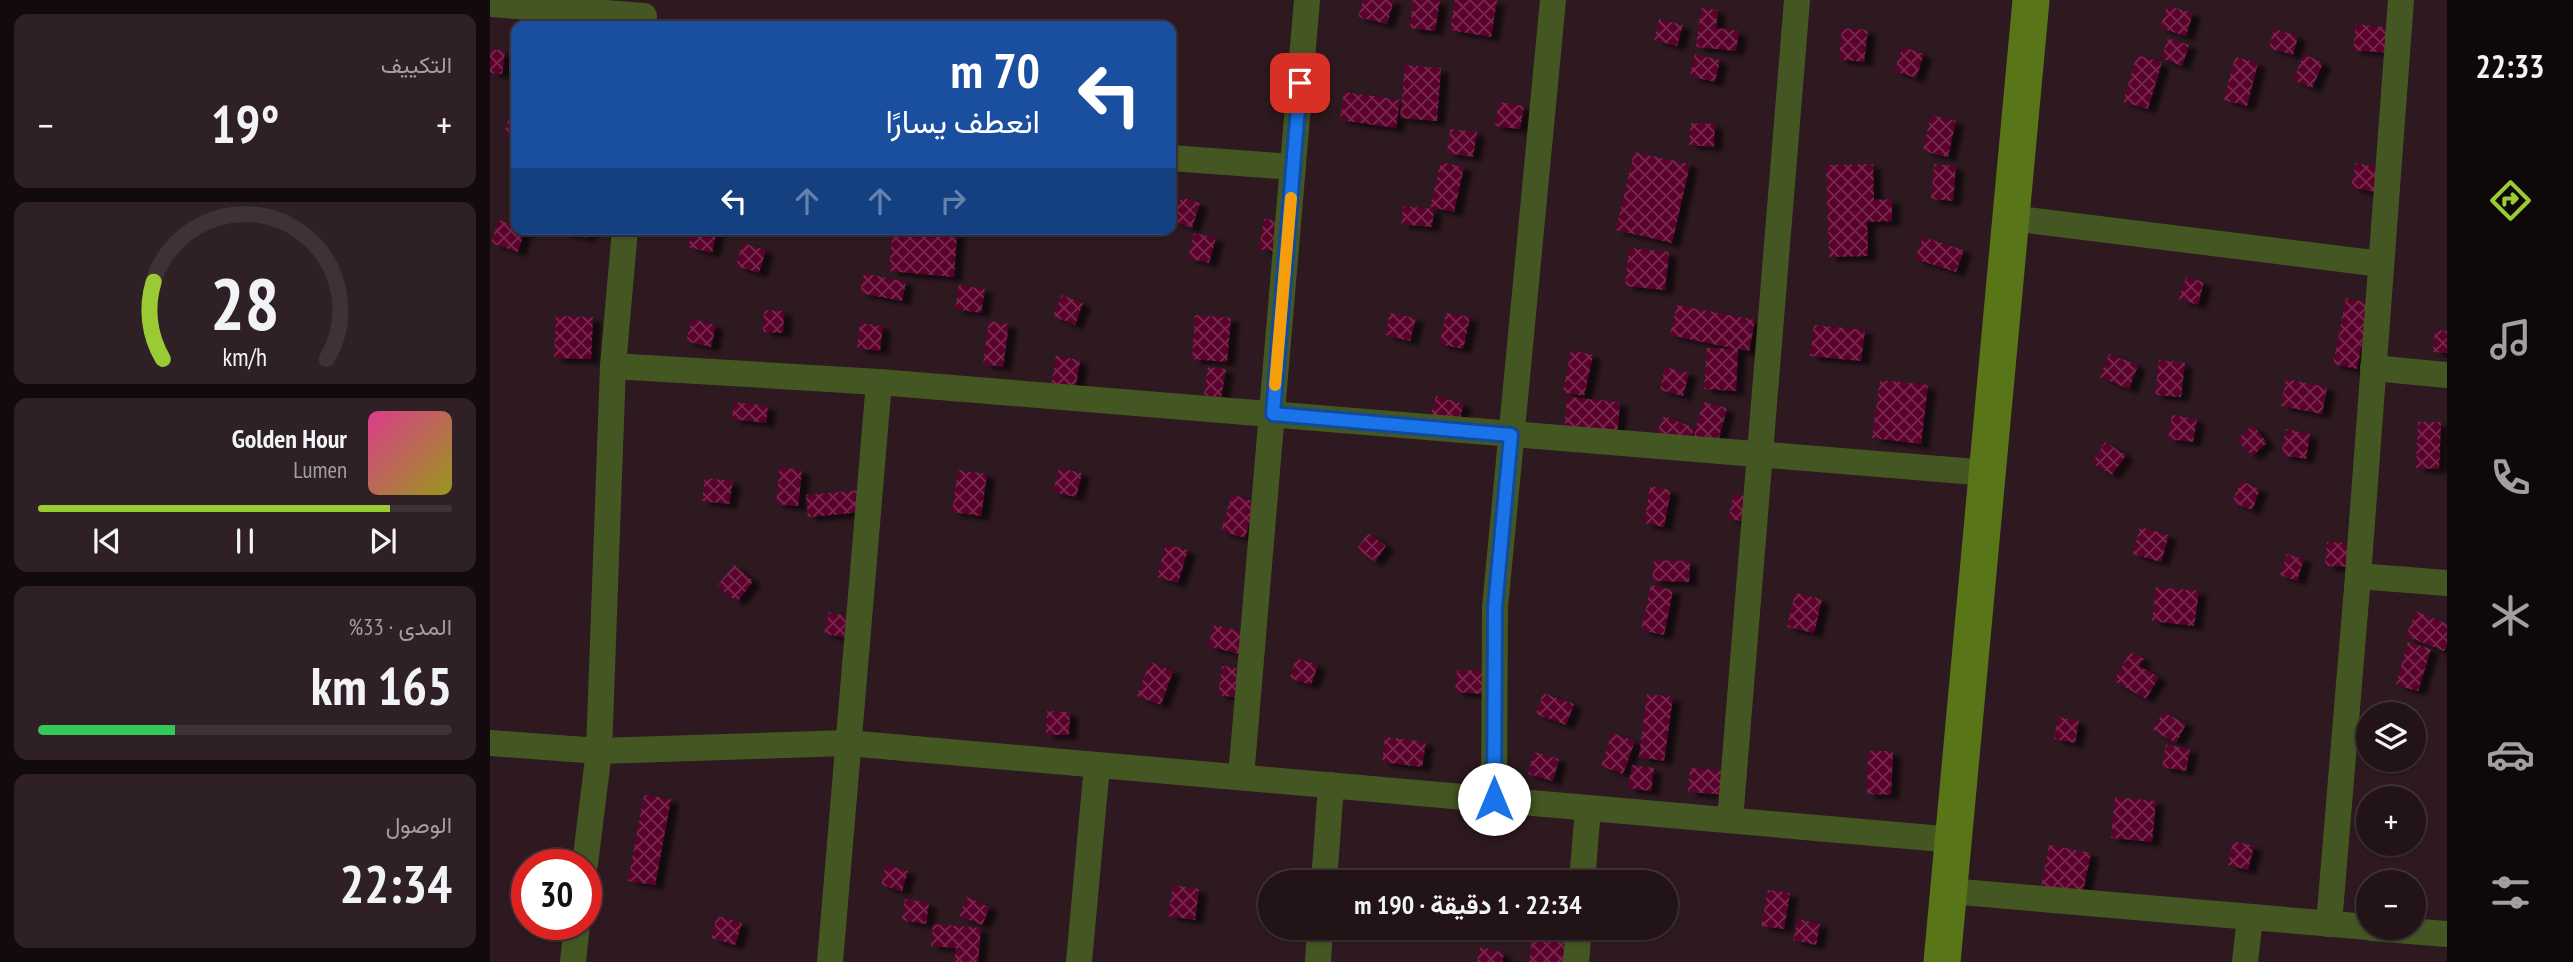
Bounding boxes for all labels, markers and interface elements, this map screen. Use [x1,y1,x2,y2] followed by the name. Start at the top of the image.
[951,38,1040,102] text: 70 m
[2475,45,2545,87] text: 22:33
[1064,49,1155,140] icon: left
[381,50,452,79] text: التكييف
[1270,53,1330,113] pin
[1281,64,1319,102] icon: arrive
[211,90,279,157] text: 19°
[38,100,54,149] text: −
[436,100,452,149] text: +
[885,100,1040,142] text: انعطف يسارًا
[2486,176,2535,225] icon: directions
[715,182,753,220] icon: left
[788,182,826,220] icon: ahead
[861,182,899,220] icon: ahead
[934,182,972,220] icon: right
[210,255,280,349] text: 28
[2486,315,2535,364] icon: music
[223,341,267,373] text: km/h
[232,422,347,455] text: Golden Hour
[2486,453,2535,502] icon: phone
[293,455,347,484] text: Lumen
[88,522,126,560] icon: previous
[226,522,264,560] icon: pause
[364,522,402,560] icon: next
[2486,591,2535,640] icon: climate
[348,612,452,641] text: المدى · 33%
[311,652,452,719] text: 165 km
[2356,702,2426,940] map controls
[2356,702,2426,772] button: layers
[2486,730,2535,779] icon: car
[1457,762,1531,836] position arrow
[2356,786,2426,856] button: +
[386,810,452,839] text: الوصول
[511,849,602,940] speed limit sign: 30
[340,850,452,917] text: 22:34
[2486,868,2535,917] icon: filters
[2356,870,2426,940] button: −
[1354,888,1582,921] text: 22:34 · 1 دقيقة · 190 m

